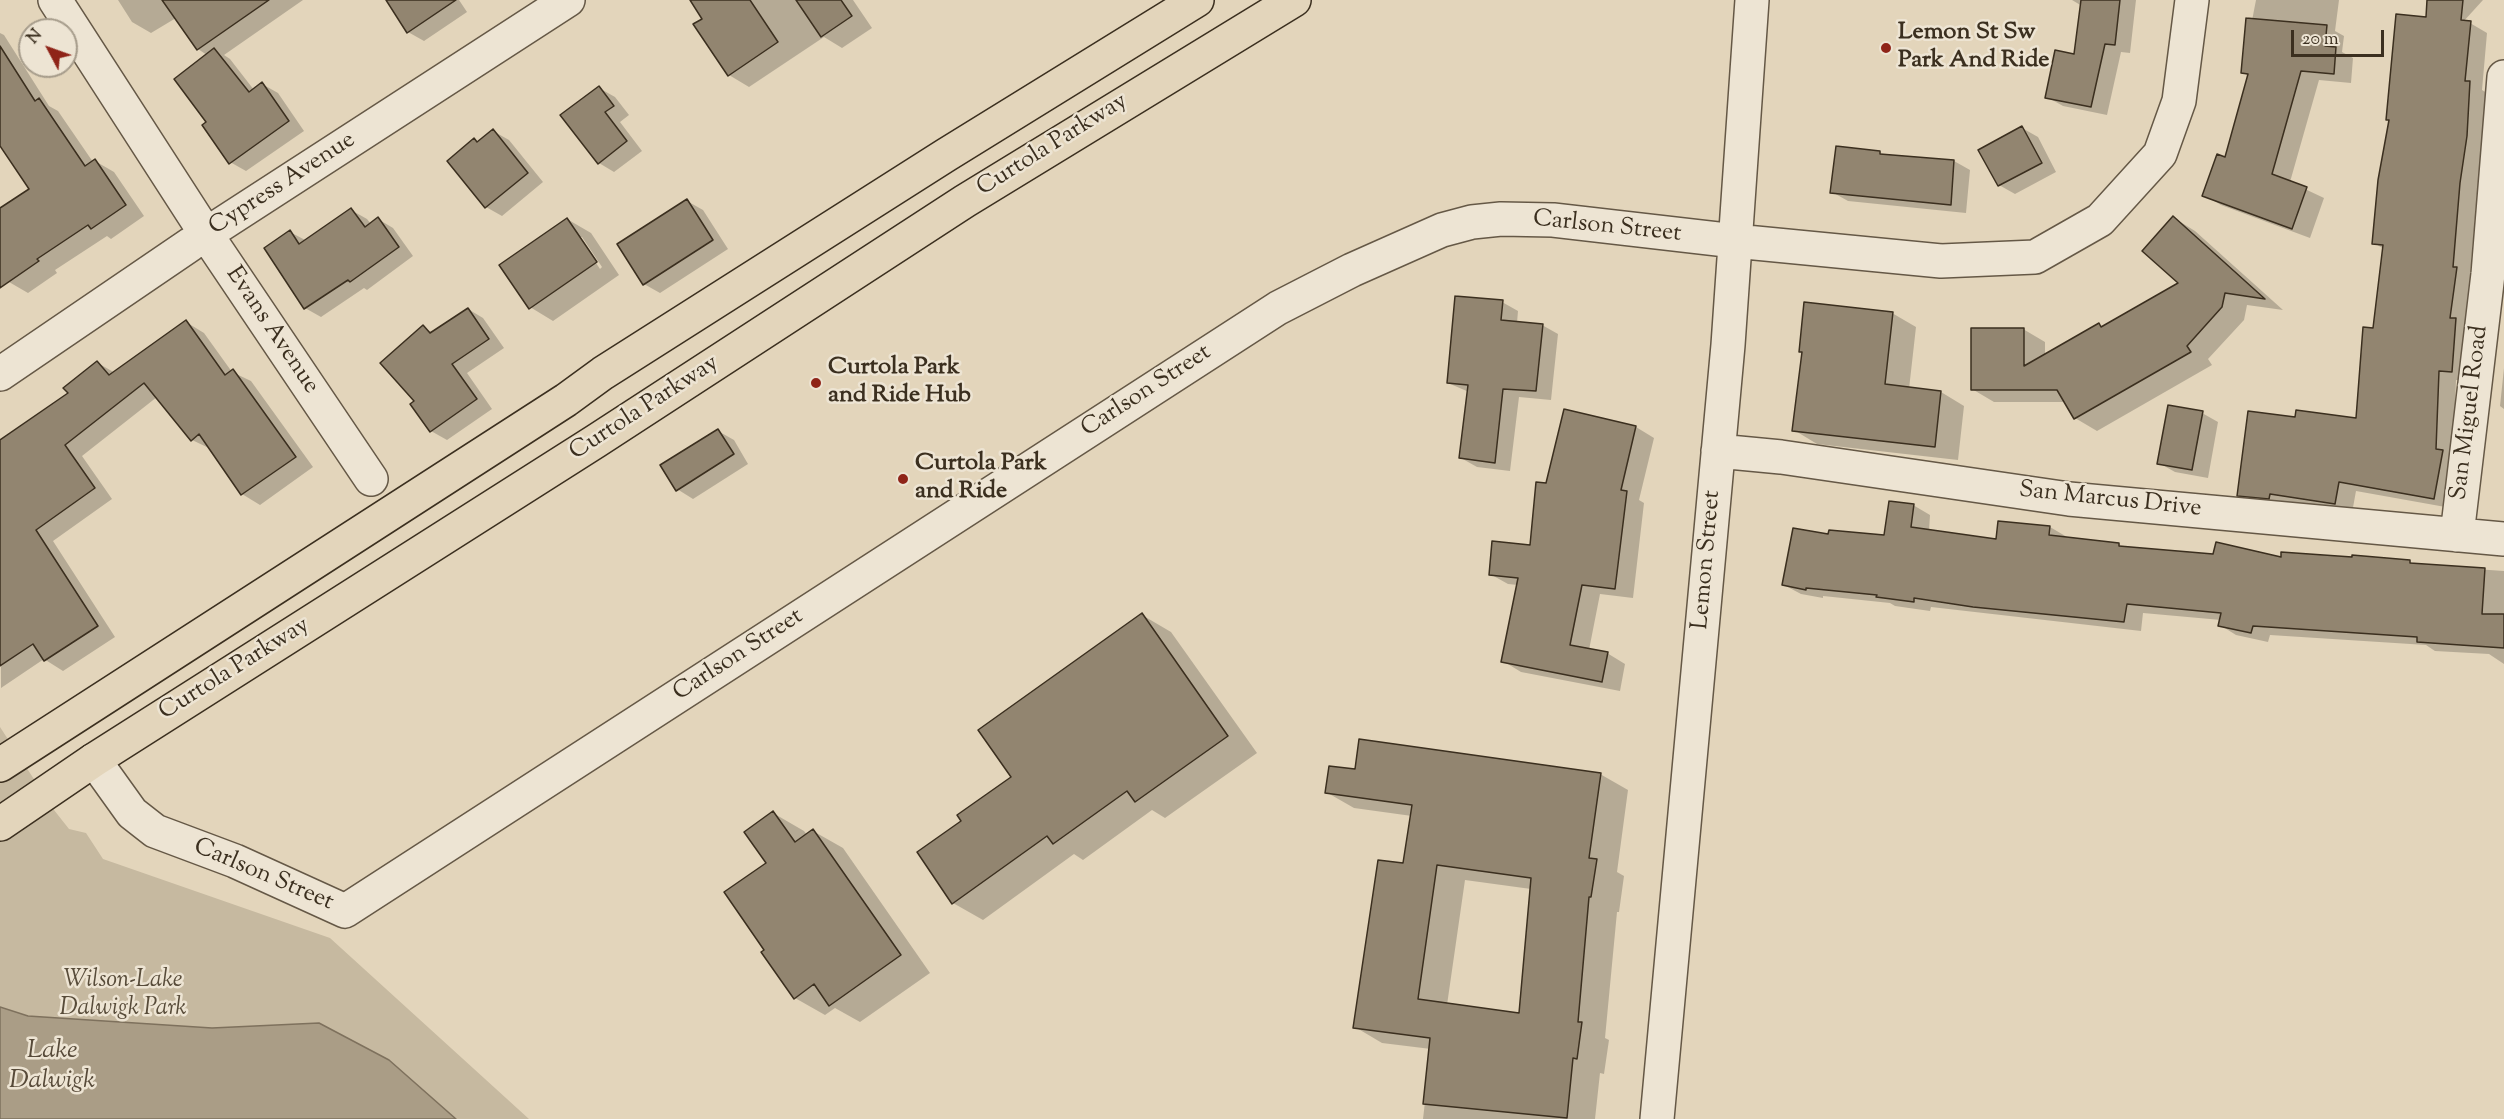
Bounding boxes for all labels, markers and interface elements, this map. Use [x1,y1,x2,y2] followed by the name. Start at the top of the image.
[18,18,78,78] north arrow
[2294,18,2387,56] scale bar
[1898,20,2050,76] place label: Lemon St Sw Park And Ride
[23,25,48,50] text: N
[2302,27,2339,53] text: 20 m
[1879,41,1893,55] marker: Lemon St Sw Park And Ride
[972,88,1134,204] street label: Curtola Parkway
[204,127,362,243] street label: Cypress Avenue
[1531,206,1683,250] street label: Carlson Street
[218,262,324,400] street label: Evans Avenue
[2446,324,2496,502] street label: San Miguel Road
[1077,339,1217,445] street label: Carlson Street
[565,350,725,468] street label: Curtola Parkway
[828,355,971,411] place label: Curtola Park and Ride Hub
[809,376,823,390] marker: Curtola Park and Ride Hub
[915,451,1047,507] place label: Curtola Park and Ride
[896,472,910,486] marker: Curtola Park and Ride
[2017,477,2203,525] street label: San Marcus Drive
[1688,489,1728,631] street label: Lemon Street
[669,603,809,709] street label: Carlson Street
[154,612,316,728] street label: Curtola Parkway
[189,834,337,918] street label: Carlson Street
[60,968,186,1024] park label: Wilson-Lake Dalwigk Park
[9,1037,95,1098] water label: Lake Dalwigk

